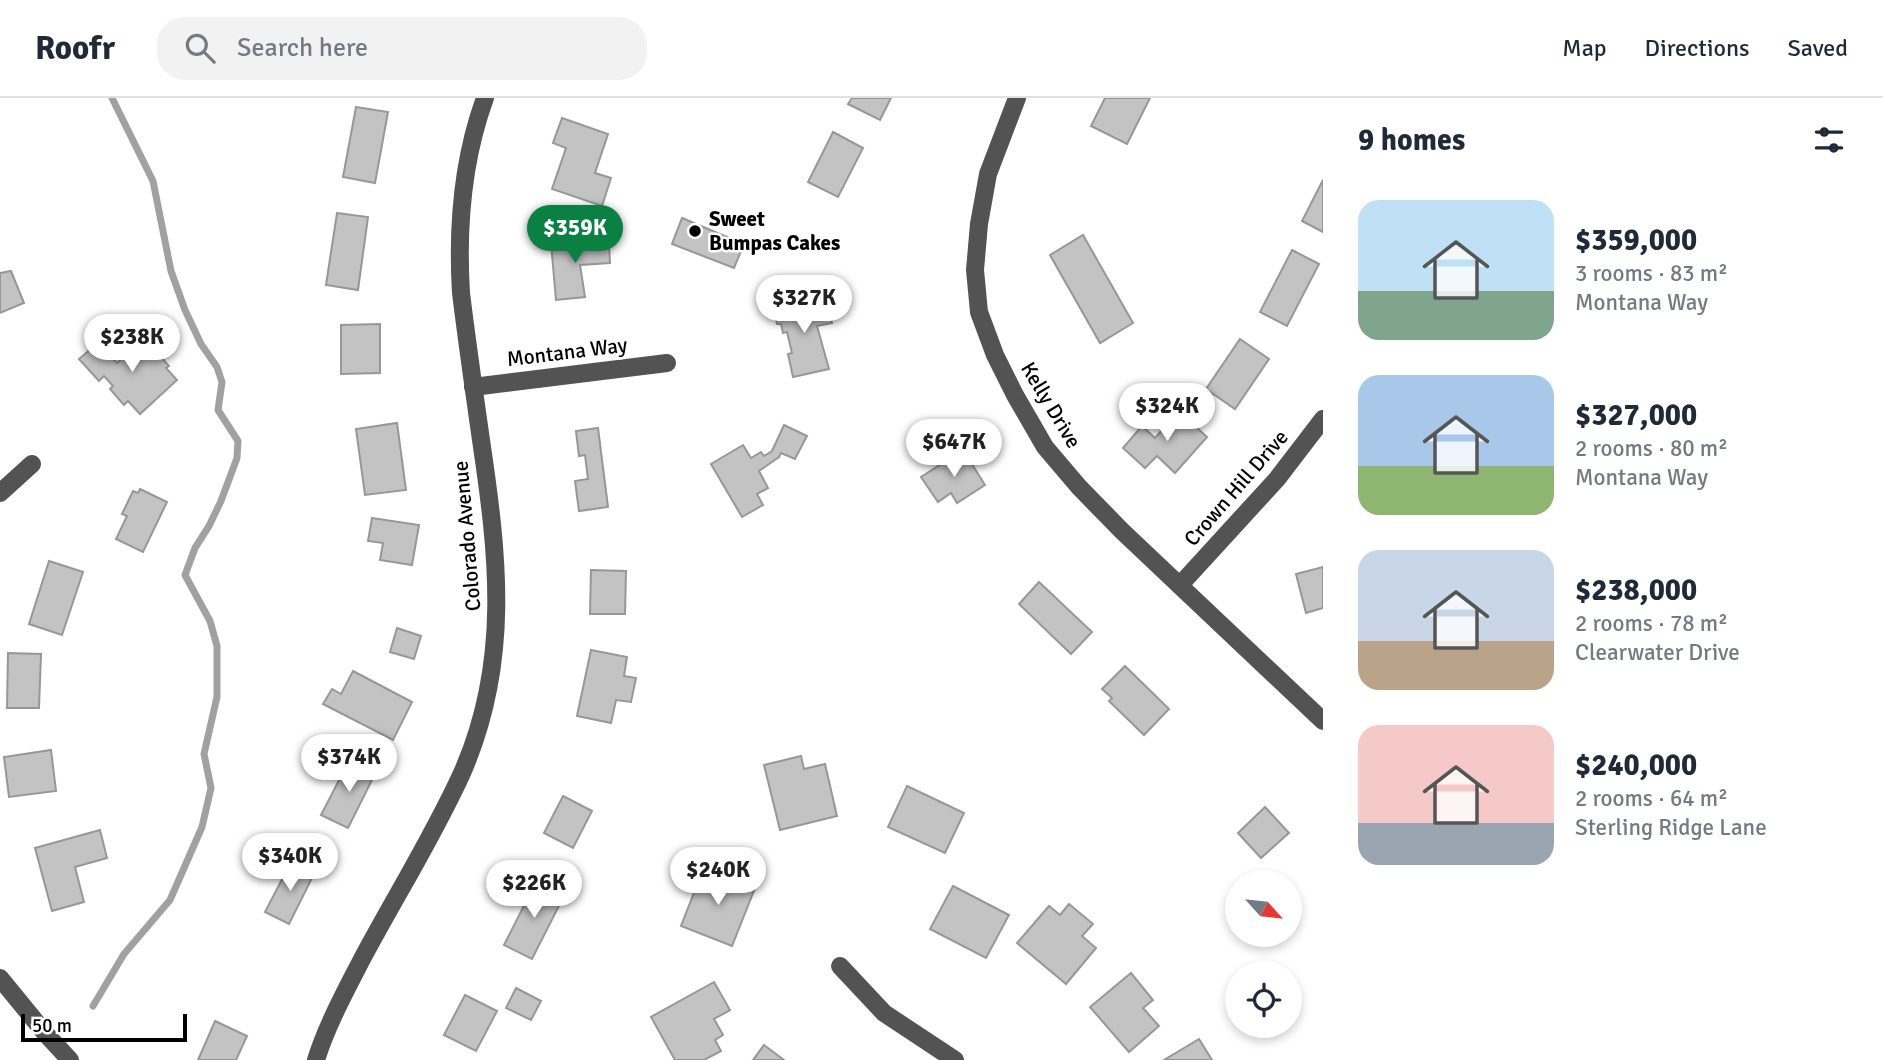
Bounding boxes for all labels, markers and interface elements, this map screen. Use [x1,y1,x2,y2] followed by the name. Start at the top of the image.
[157,17,647,80] search box
[35,28,115,69] text: Roofr
[181,29,219,67] icon: search
[237,32,368,64] text: Search here
[1562,33,1607,63] text: Map
[1645,33,1750,63] text: Directions
[1788,33,1848,63] text: Saved
[1810,121,1848,159] icon: filters
[1358,122,1465,159] text: 9 homes
[526,206,624,265] pin: $359K
[709,206,840,256] place label: Sweet Bumpas Cakes
[543,213,607,242] text: $359K
[1575,222,1697,259] text: $359,000
[687,223,703,239] marker: Sweet Bumpas Cakes
[1414,228,1498,312] icon: home
[1575,259,1728,288] text: 3 rooms · 83 m²
[755,275,853,335] pin: $327K
[772,283,836,312] text: $327K
[1575,288,1708,317] text: Montana Way
[83,314,181,374] pin: $238K
[100,322,164,351] text: $238K
[505,332,629,372] street label: Montana Way
[1015,357,1087,453] street label: Kelly Drive
[1118,384,1216,443] pin: $324K
[1135,391,1199,420] text: $324K
[1575,397,1697,434] text: $327,000
[1414,403,1498,487] icon: home
[905,420,1003,479] pin: $647K
[1178,425,1294,551] street label: Crown Hill Drive
[922,427,986,456] text: $647K
[1575,434,1728,463] text: 2 rooms · 80 m²
[447,460,487,612] street label: Colorado Avenue
[1575,463,1708,492] text: Montana Way
[1575,572,1697,609] text: $238,000
[1414,578,1498,662] icon: home
[1575,609,1728,638] text: 2 rooms · 78 m²
[1575,638,1740,667] text: Clearwater Drive
[300,734,398,794] pin: $374K
[317,742,381,771] text: $374K
[1575,747,1697,784] text: $240,000
[1414,753,1498,837] icon: home
[1575,784,1728,813] text: 2 rooms · 64 m²
[1575,813,1767,842] text: Sterling Ridge Lane
[241,834,339,893] pin: $340K
[258,841,322,870] text: $340K
[669,848,767,907] pin: $240K
[686,855,750,884] text: $240K
[485,860,583,920] pin: $226K
[502,868,566,897] text: $226K
[1225,870,1302,947] north arrow
[1225,870,1302,1038] map controls
[1225,961,1302,1038] button: locate
[21,1011,187,1043] scale bar
[32,1014,72,1038] text: 50 m

